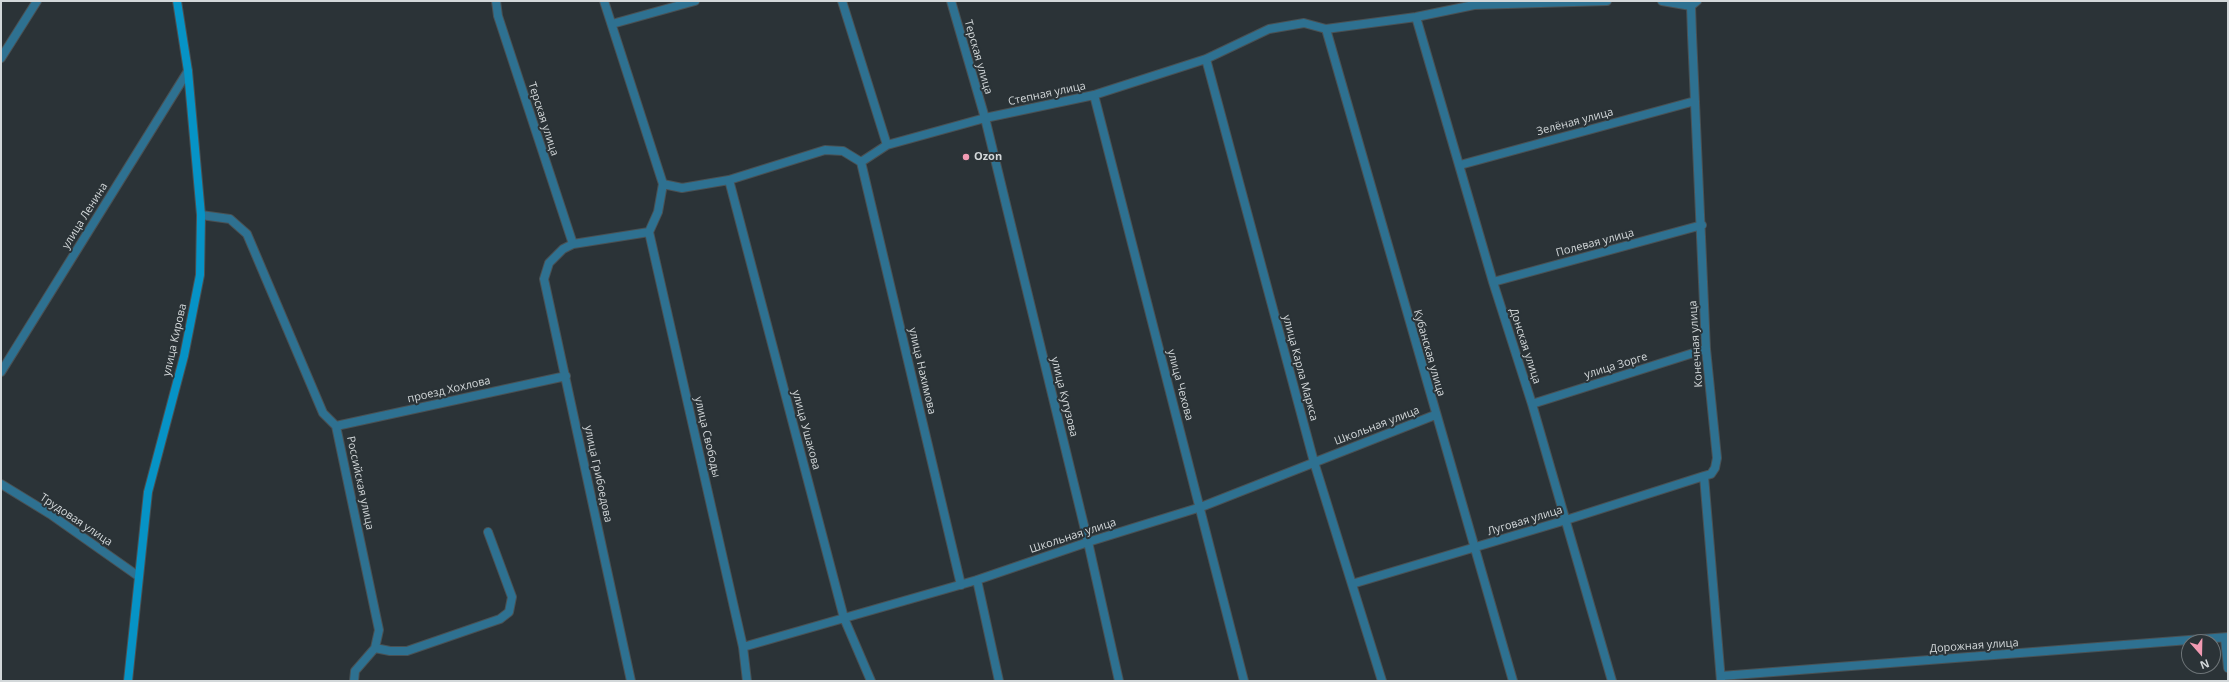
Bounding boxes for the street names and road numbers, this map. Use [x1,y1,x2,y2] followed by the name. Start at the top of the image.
[961,18,995,96] street label: Терская улица
[1007,79,1087,109] street label: Степная улица
[525,80,561,158] street label: Терская улица
[1535,105,1615,139] street label: Зелёная улица
[59,180,111,252] street label: улица Ленина
[1555,226,1635,260] street label: Полевая улица
[1686,300,1706,388] street label: Конечная улица
[160,302,190,378] street label: улица Кирова
[1507,306,1543,386] street label: Донская улица
[1410,308,1448,398] street label: Кубанская улица
[1279,314,1321,422] street label: улица Карла Маркса
[906,326,938,416] street label: улица Нахимова
[1164,348,1196,422] street label: улица Чехова
[1583,350,1649,382] street label: улица Зорге
[1048,356,1080,438] street label: улица Кутузова
[406,374,492,406] street label: проезд Хохлова
[789,389,823,471] street label: улица Ушакова
[691,395,723,479] street label: улица Свободы
[1333,404,1421,448] street label: Школьная улица
[581,424,615,524] street label: улица Грибоедова
[344,435,376,531] street label: Российская улица
[37,491,115,549] street label: Трудовая улица
[1486,503,1564,539] street label: Луговая улица
[1028,516,1118,556] street label: Школьная улица
[1929,636,2019,656] street label: Дорожная улица

